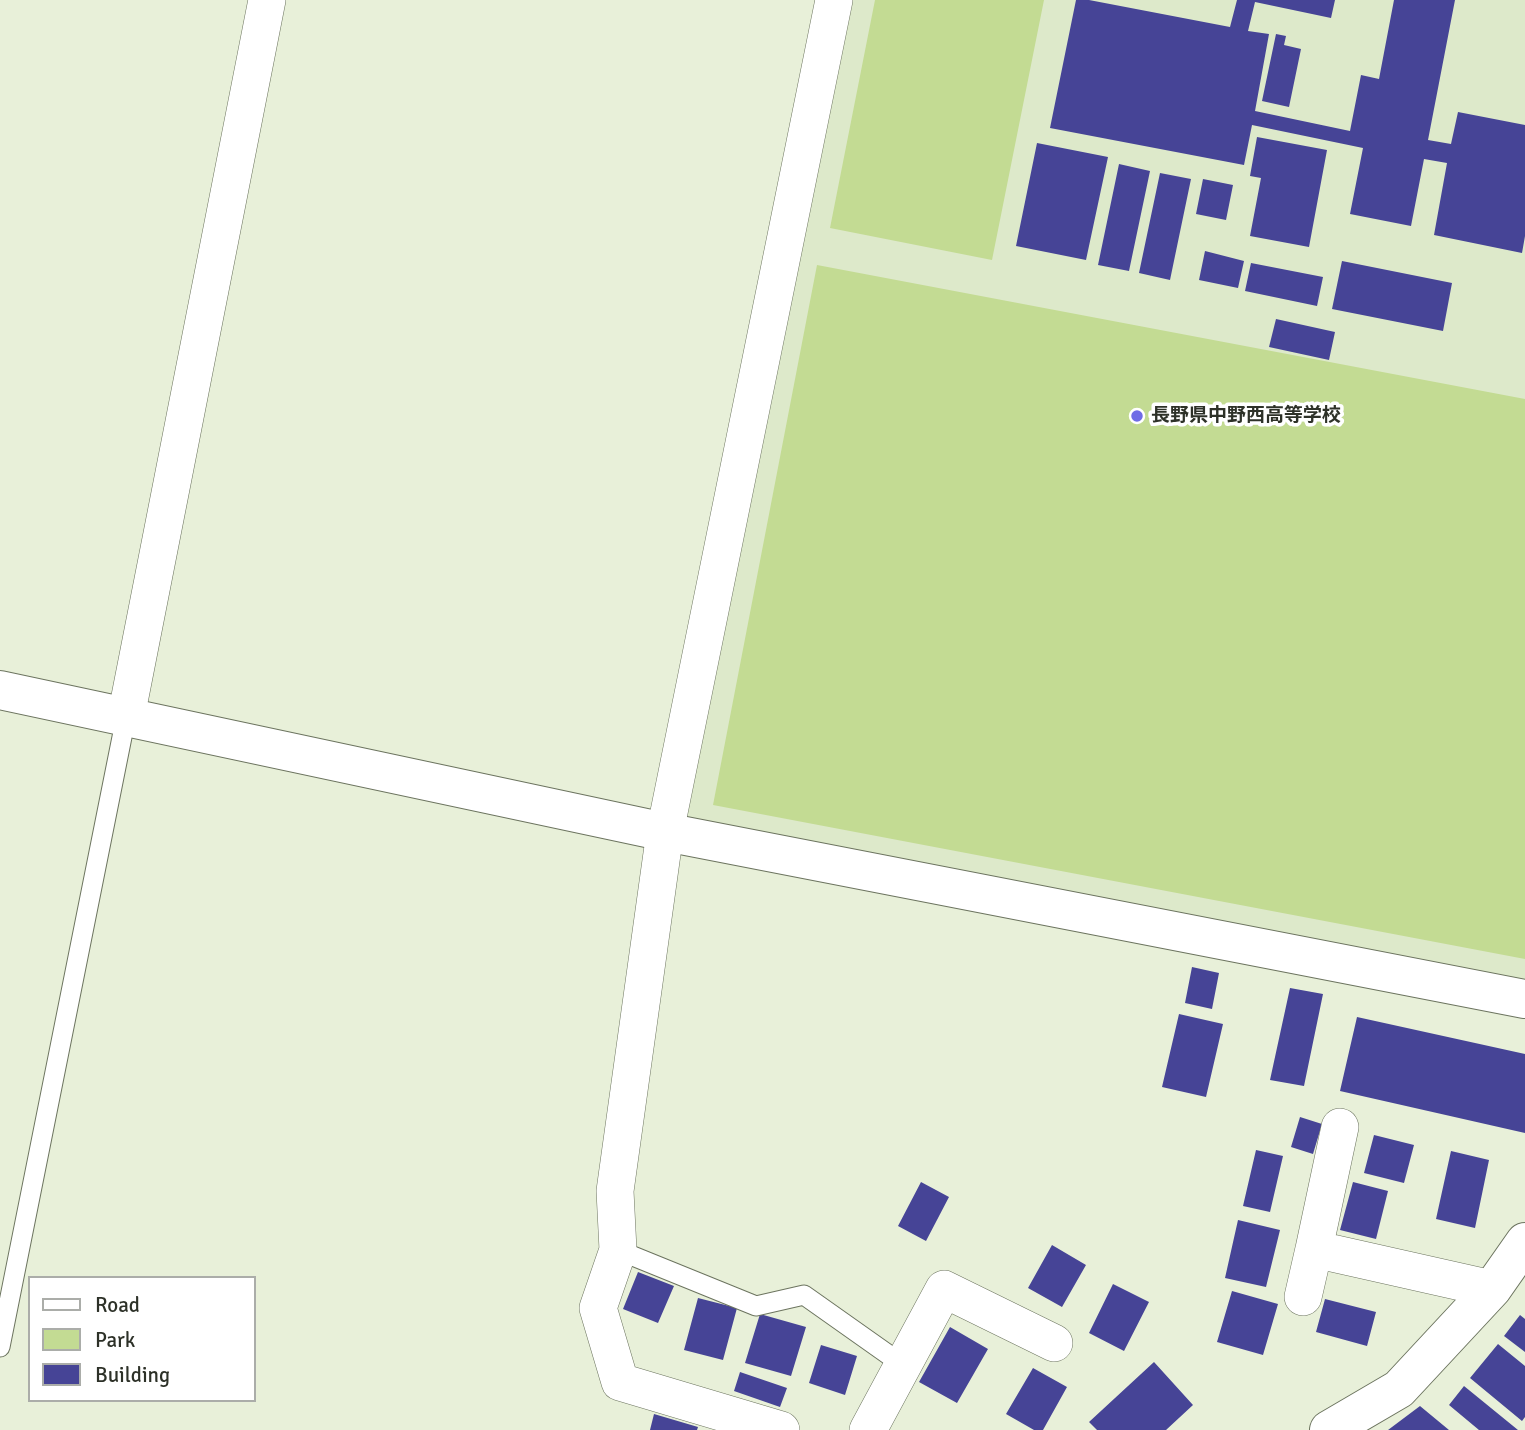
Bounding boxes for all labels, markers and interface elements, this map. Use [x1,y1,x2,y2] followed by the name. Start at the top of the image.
[1151,405,1341,427] place label: 長野県中野西高等学校
[1129,408,1145,424] marker: 長野県中野西高等学校
[28,1276,256,1402] legend
[95,1292,140,1318] text: Road
[95,1327,135,1353] text: Park
[95,1362,170,1388] text: Building

